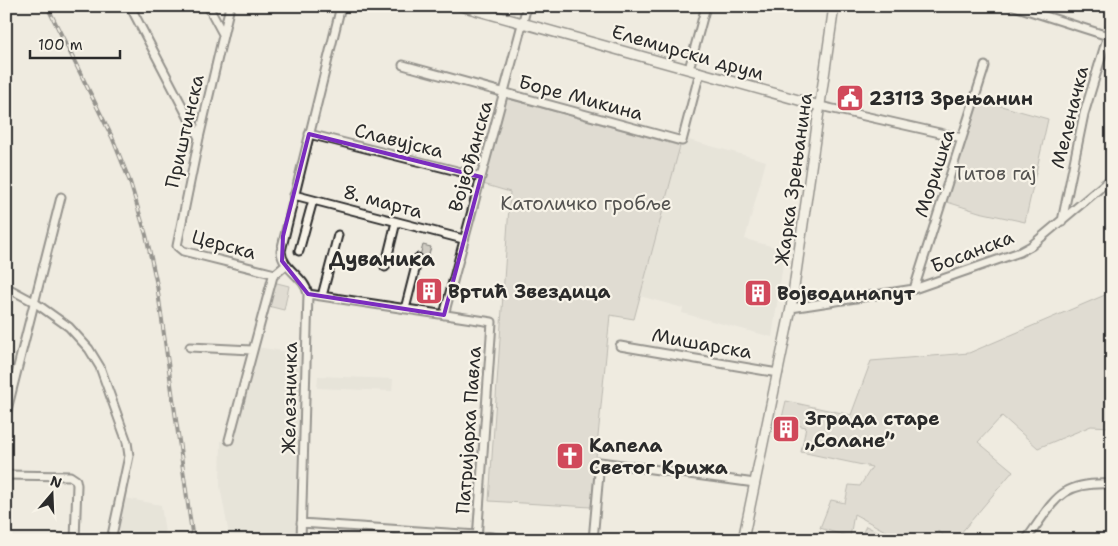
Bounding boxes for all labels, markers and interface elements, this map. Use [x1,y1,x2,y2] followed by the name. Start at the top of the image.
[609,19,767,86] street label: Елемирски друм
[30,28,120,60] scale bar
[38,35,83,55] text: 100 m
[1045,63,1094,171] street label: Меленачка
[516,69,646,126] street label: Боре Микина
[159,72,210,190] street label: Приштинска
[835,83,865,113] public building icon: 23113 Зрењанин
[869,86,1033,111] place label: 23113 Зрењанин
[769,91,818,267] street label: Жарка Зрењанина
[443,97,498,215] street label: Војвођанска
[352,117,446,164] street label: Славујска
[908,126,961,220] street label: Моришка
[954,161,1036,186] park label: Титов гај
[340,179,425,224] street label: 8. марта
[500,191,672,216] park label: Католичко гробље
[189,224,259,265] street label: Церска
[927,224,1017,279] street label: Босанска
[329,246,435,272] district label: Дуваника
[414,276,444,306] building icon: Вртић Звездица
[743,278,773,308] building icon: Војводинапут
[448,279,611,304] place label: Вртић Звездица
[777,281,916,306] place label: Војводинапут
[650,322,754,365] street label: Мишарска
[276,341,303,454] street label: Железничка
[450,345,487,515] street label: Патријарха Павла
[805,406,940,453] place label: Зграда старе „Солане”
[771,414,801,444] building icon: Зграда старе „Солане”
[589,433,728,480] place label: Капела Светог Крижа
[555,441,585,471] church icon: Капела Светог Крижа
[28,468,78,518] north arrow
[48,471,64,492] text: N

